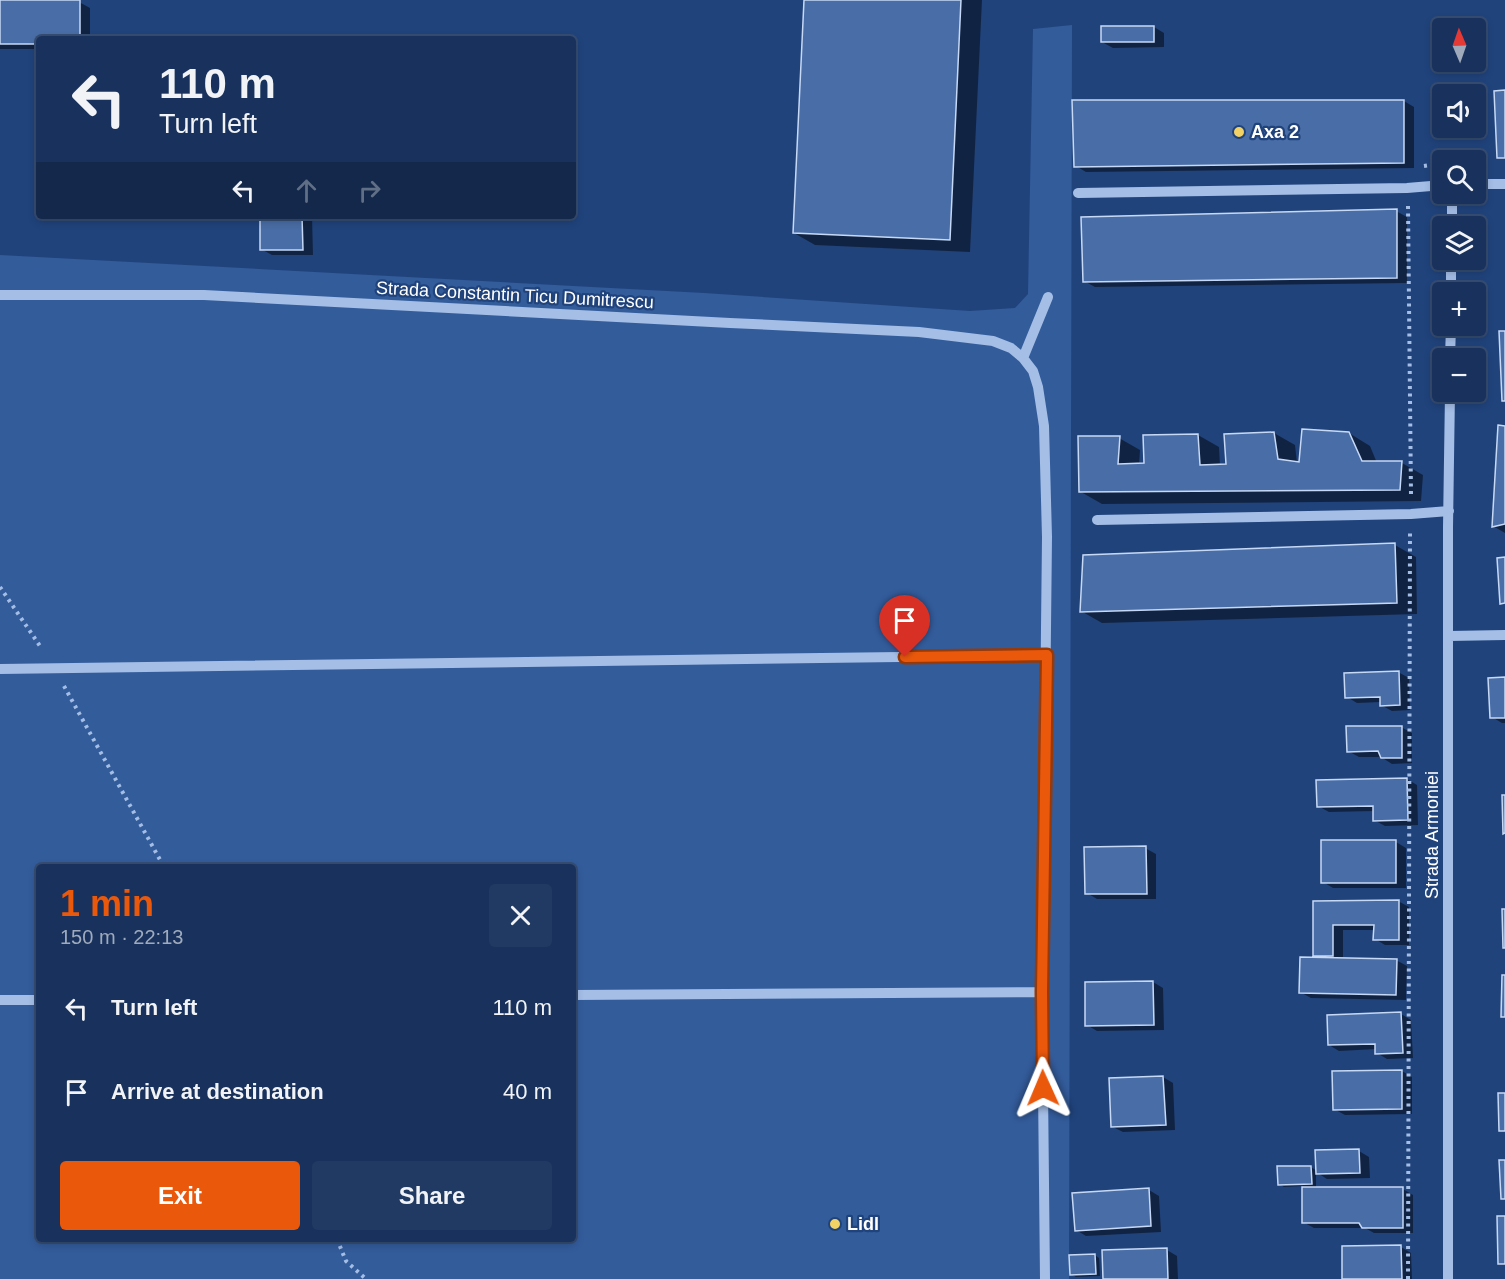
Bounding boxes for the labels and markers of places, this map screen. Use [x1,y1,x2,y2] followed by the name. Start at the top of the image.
[1251,122,1299,142] place label: Axa 2
[1232,125,1246,139] marker: Axa 2
[879,595,930,657] pin
[847,1214,879,1234] place label: Lidl
[828,1217,842,1231] marker: Lidl

